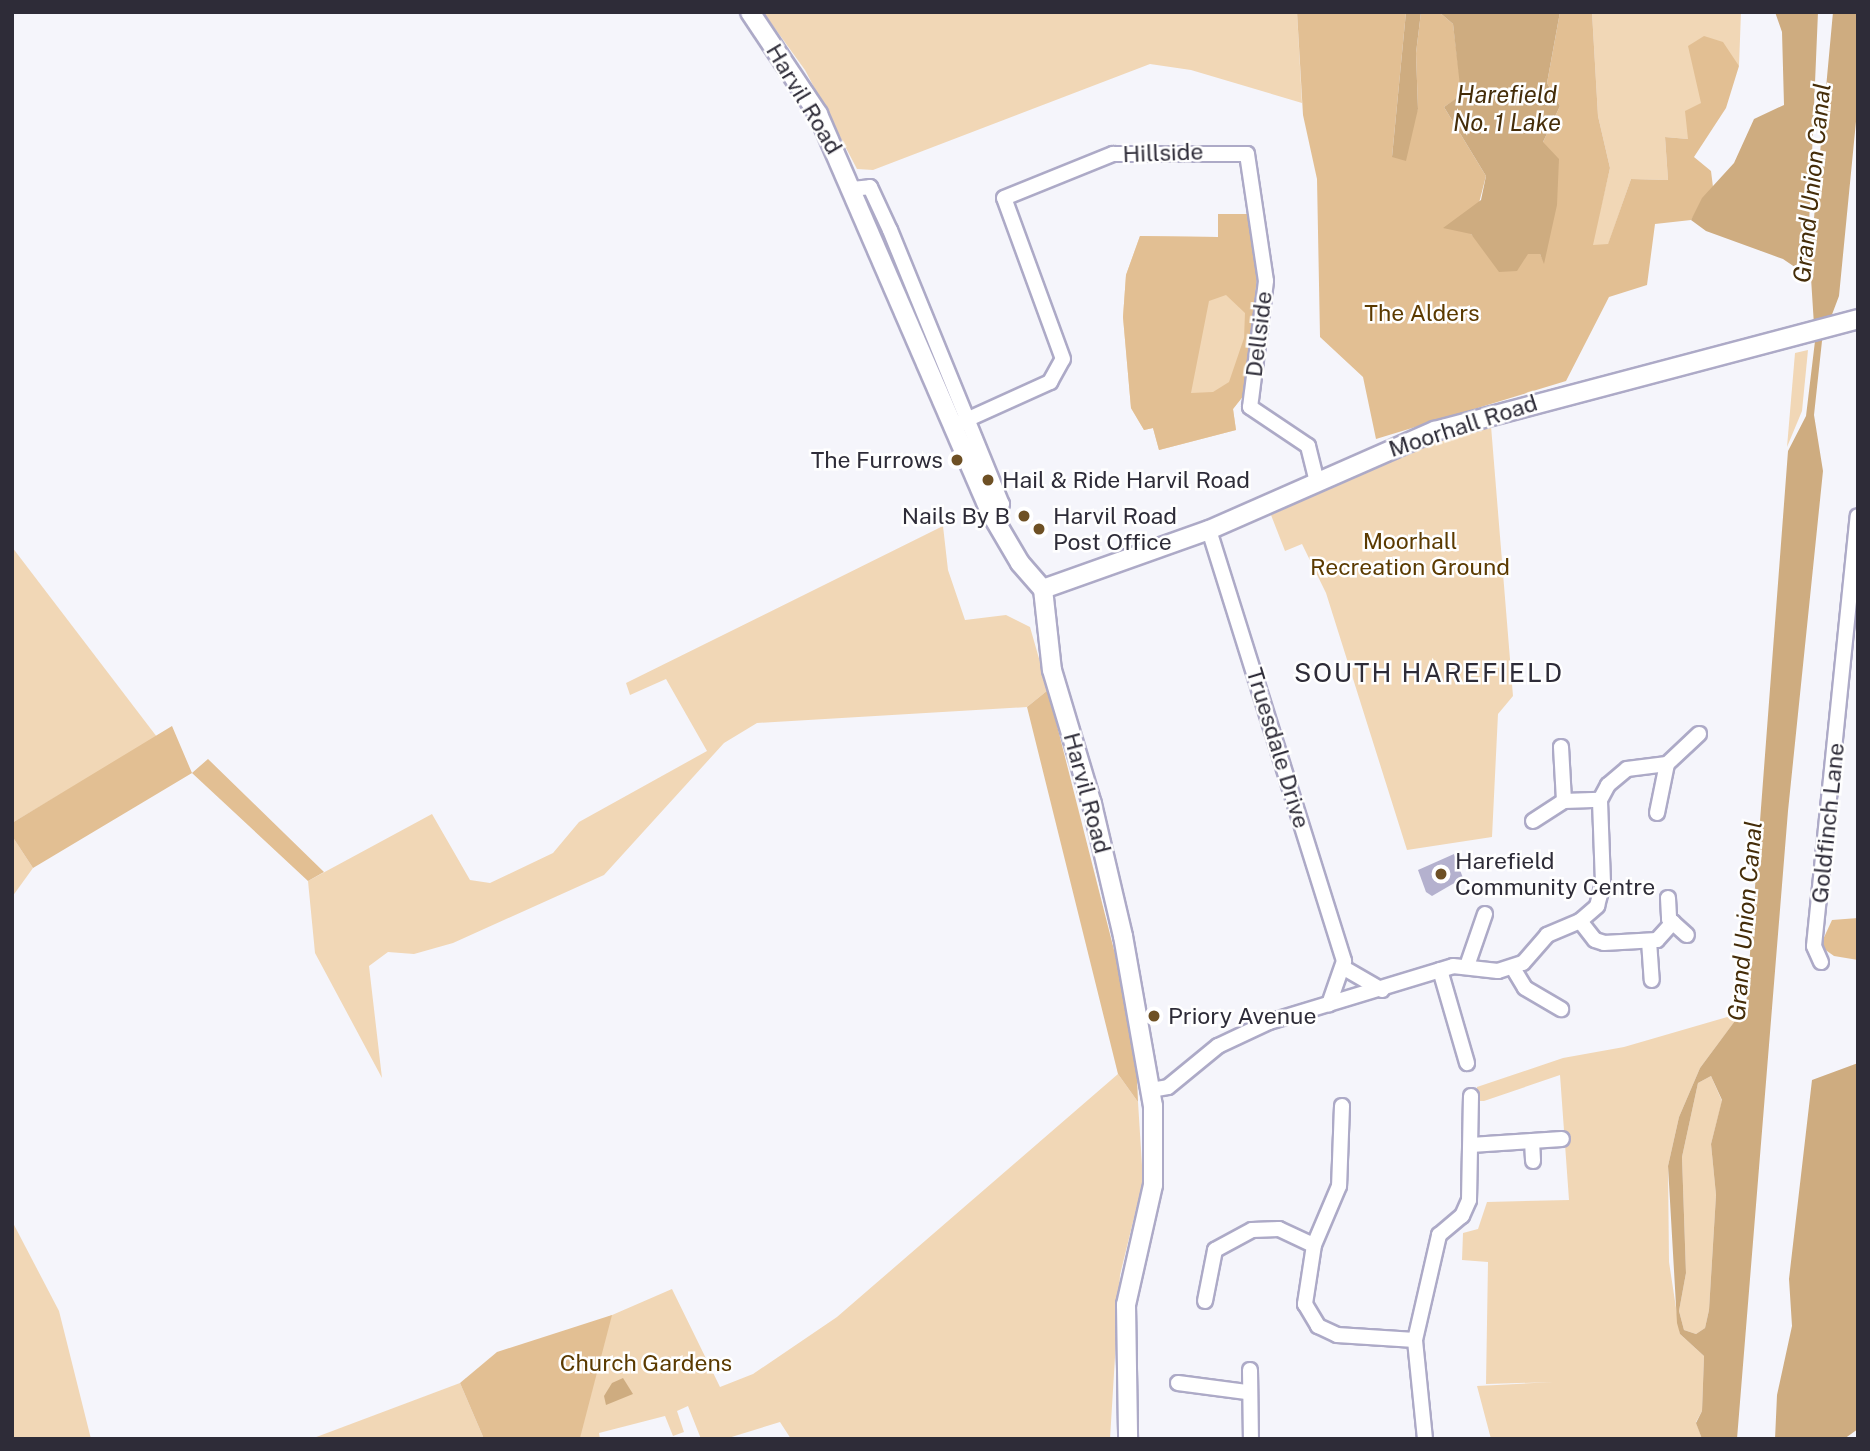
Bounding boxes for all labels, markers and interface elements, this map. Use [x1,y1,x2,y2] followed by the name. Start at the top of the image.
[760,39,848,159] street label: Harvil Road
[1453,81,1561,137] water label: Harefield No. 1 Lake
[1787,82,1837,284] water label: Grand Union Canal
[1122,138,1204,168] street label: Hillside
[1240,289,1278,379] street label: Dellside
[1364,299,1480,327] park label: The Alders
[1385,389,1541,463] street label: Moorhall Road
[811,446,943,474] place label: The Furrows
[949,452,965,468] marker: The Furrows
[1002,466,1250,494] place label: Hail & Ride Harvil Road
[980,472,996,488] marker: Hail & Ride Harvil Road
[902,502,1010,530] place label: Nails By B
[1053,502,1177,556] place label: Harvil Road Post Office
[1016,508,1032,524] marker: Nails By B
[1031,521,1047,537] marker: Harvil Road Post Office
[1310,527,1510,581] park label: Moorhall Recreation Ground
[1296,657,1562,689] district label: SOUTH HAREFIELD
[1240,664,1316,832] street label: Truesdale Drive
[1058,730,1116,856] street label: Harvil Road
[1806,741,1850,905] street label: Goldfinch Lane
[1722,820,1768,1022] water label: Grand Union Canal
[1455,847,1655,901] place label: Harefield Community Centre
[1433,866,1449,882] marker: Harefield Community Centre
[1168,1002,1317,1030] place label: Priory Avenue
[1146,1008,1162,1024] marker: Priory Avenue
[560,1349,732,1377] park label: Church Gardens

